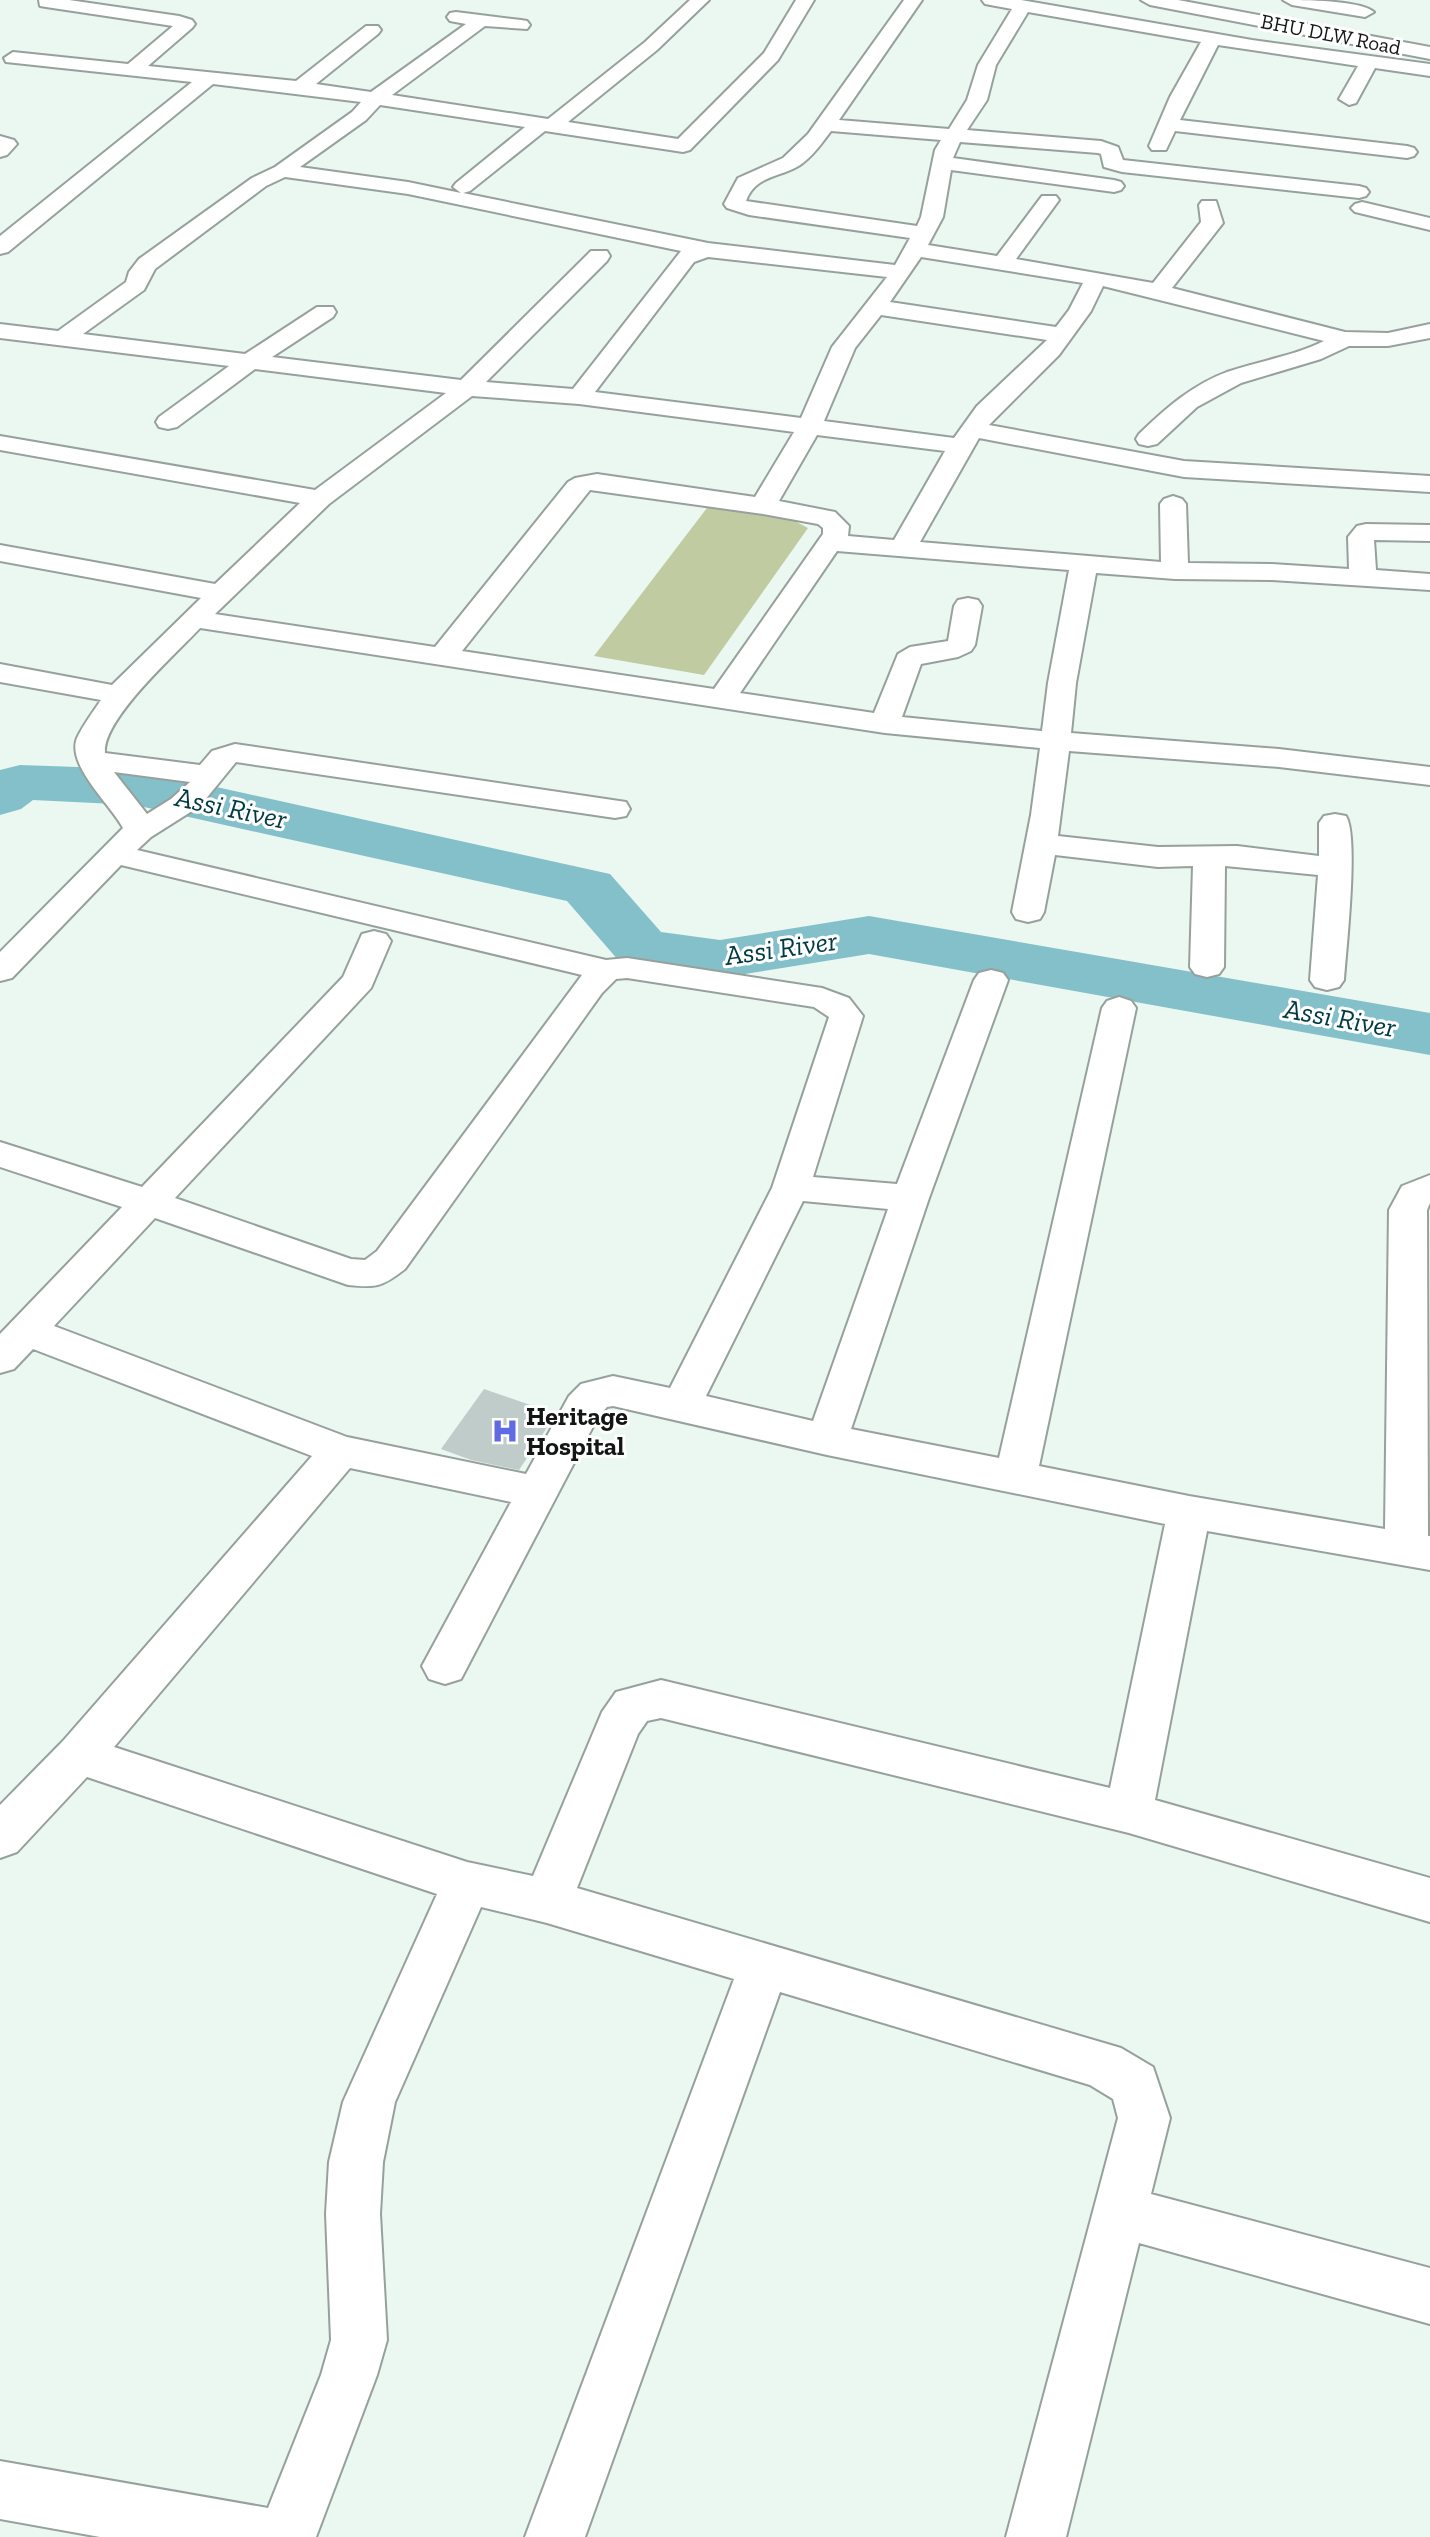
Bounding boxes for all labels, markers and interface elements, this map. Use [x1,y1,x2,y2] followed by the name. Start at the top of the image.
[1259,8,1404,60] street label: BHU DLW Road
[171,780,290,836] water label: Assi River
[722,924,840,972] water label: Assi River
[1280,992,1399,1044] water label: Assi River
[526,1400,628,1462] place label: Heritage Hospital
[490,1416,520,1446] hospital icon: Heritage Hospital

